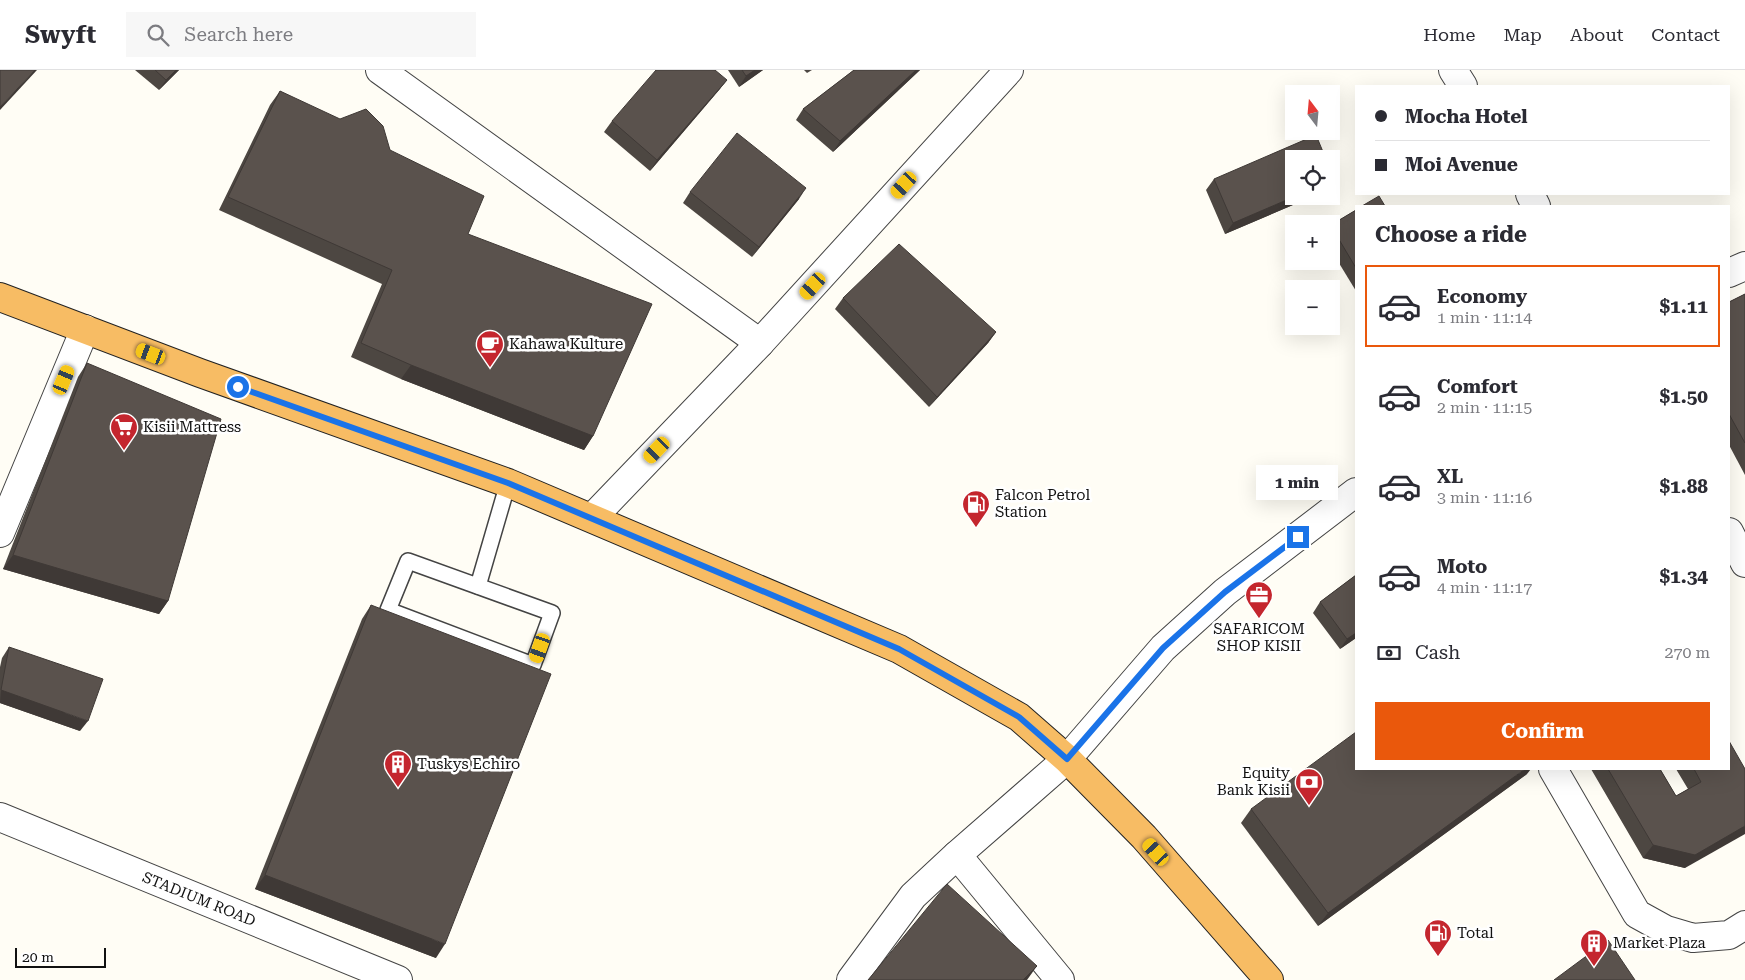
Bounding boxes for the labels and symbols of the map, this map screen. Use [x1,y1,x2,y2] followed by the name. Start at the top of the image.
[1285,85,1340,140] north arrow
[888,169,919,201] car
[797,270,828,302] car
[475,329,505,368] cafe icon: Kahawa Kulture
[509,335,623,353] place label: Kahawa Kulture
[134,342,167,366] car
[51,363,76,397] car
[227,376,249,398] route start
[109,412,139,451] supermarket icon: Kisii Mattress
[143,418,241,436] place label: Kisii Mattress
[641,434,672,466] car
[1257,464,1339,500] callout: 1 min
[995,486,1090,521] place label: Falcon Petrol Station
[961,489,991,528] fuel station icon: Falcon Petrol Station
[1287,526,1309,548] route end
[1244,580,1274,619] office icon: SAFARICOM SHOP KISII
[1213,620,1305,655] place label: SAFARICOM SHOP KISII
[528,631,551,665] car
[383,749,413,788] building icon: Tuskys Echiro
[417,755,520,773] place label: Tuskys Echiro
[1217,764,1290,799] place label: Equity Bank Kisii
[1294,767,1324,806] bank icon: Equity Bank Kisii
[1140,836,1171,868] car
[140,868,258,930] street label: STADIUM ROAD
[1423,918,1453,957] fuel station icon: Total
[1457,924,1494,942] place label: Total
[1579,928,1609,967] building icon: Market Plaza
[1613,934,1706,952] place label: Market Plaza
[15,945,106,968] scale bar

